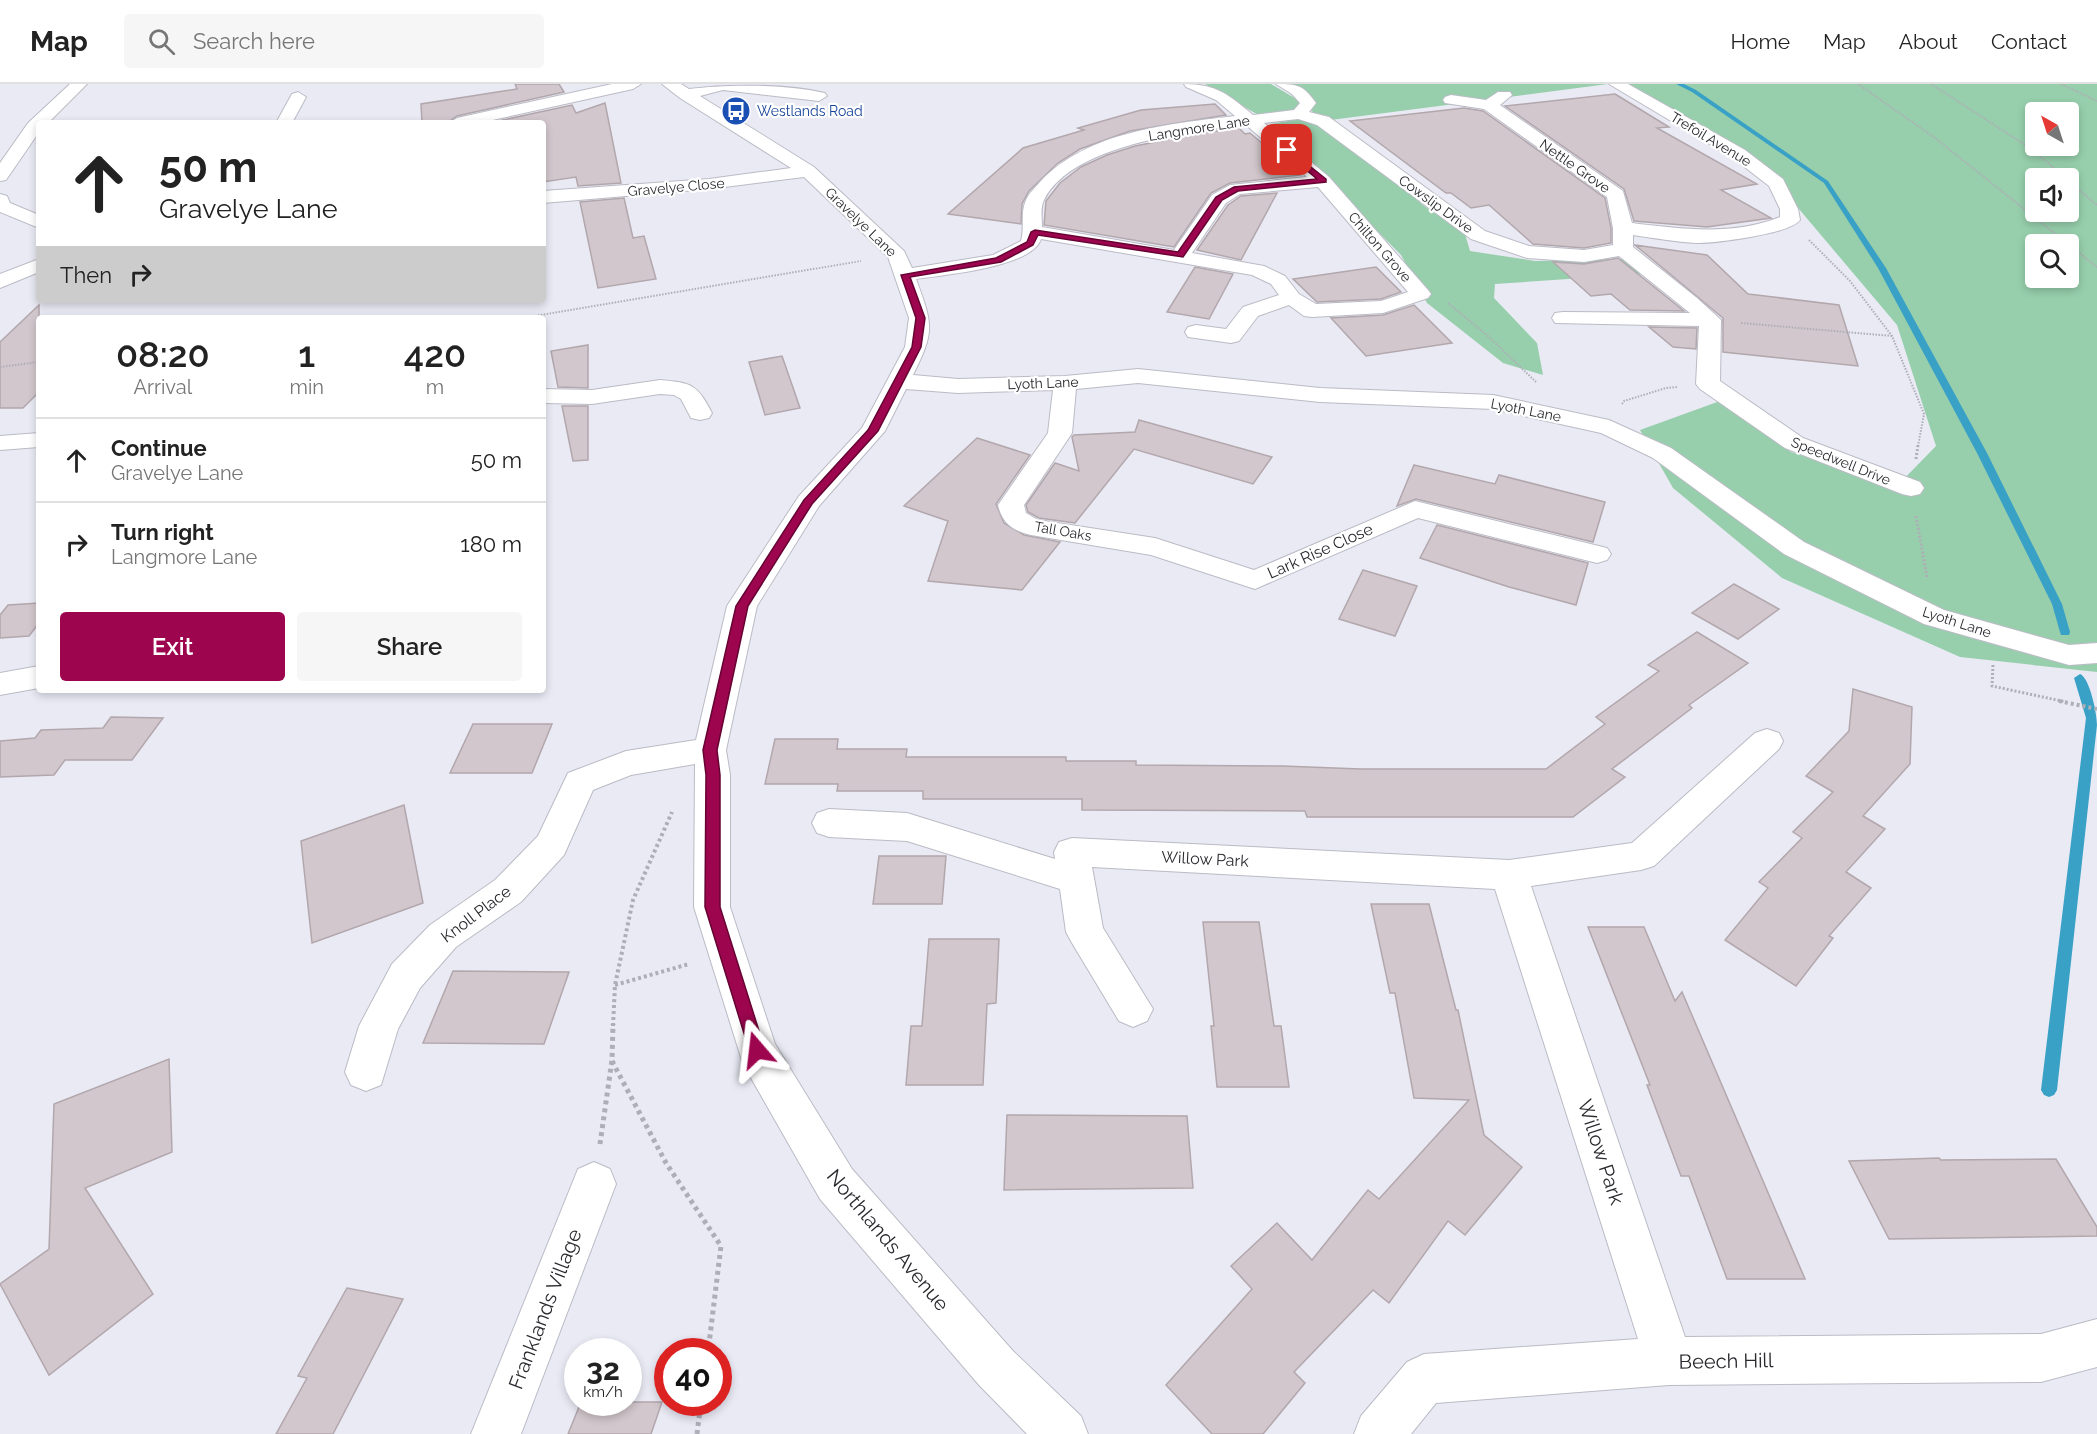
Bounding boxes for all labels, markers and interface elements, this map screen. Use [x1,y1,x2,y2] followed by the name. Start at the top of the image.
[124,14,544,68] search box
[30,25,88,58] text: Map
[145,25,178,58] icon: search
[193,28,315,54] text: Search here
[1731,29,1790,54] text: Home
[1823,29,1866,54] text: Map
[1899,29,1958,54] text: About
[1991,29,2067,54] text: Contact
[720,95,752,127] bus stop icon: Westlands Road
[2025,102,2079,156] north arrow
[2025,102,2079,288] map controls
[757,103,863,119] place label: Westlands Road
[1668,109,1754,169] street label: Trefoil Avenue
[1147,112,1251,144] street label: Langmore Lane
[1261,124,1312,175] pin
[1270,133,1303,166] icon: arrive
[1537,136,1613,196] street label: Nettle Grove
[159,143,257,192] text: 50 m
[60,144,138,222] icon: ahead
[2025,168,2079,222] button: sound
[1396,172,1476,236] street label: Cowslip Drive
[627,175,725,199] street label: Gravelye Close
[822,184,900,260] street label: Gravelye Lane
[159,193,338,224] text: Gravelye Lane
[1345,209,1415,285] street label: Chilton Grove
[2025,234,2079,288] button: search
[124,258,157,291] icon: right
[60,262,112,288] text: Then
[116,333,210,375] text: 08:20
[298,333,315,375] text: 1
[404,333,466,375] text: 420
[1007,374,1079,392] street label: Lyoth Lane
[133,375,192,399] text: Arrival
[290,375,324,399] text: min
[426,375,444,399] text: m
[1490,395,1562,425] street label: Lyoth Lane
[1789,434,1893,488] street label: Speedwell Drive
[111,435,207,461] text: Continue
[60,444,93,477] icon: ahead
[471,447,522,473] text: 50 m
[111,461,243,485] text: Gravelye Lane
[1033,518,1093,544] street label: Tall Oaks
[111,519,214,545] text: Turn right
[1264,519,1376,583] street label: Lark Rise Close
[60,528,93,561] icon: right
[460,531,522,557] text: 180 m
[111,545,257,569] text: Langmore Lane
[1921,603,1993,641] street label: Lyoth Lane
[60,612,285,681] button: Exit
[297,612,522,681] button: Share
[1161,847,1250,871] street label: Willow Park
[437,882,515,946] street label: Knoll Place
[725,1018,789,1082] position arrow
[1573,1096,1629,1208] street label: Willow Park
[822,1164,954,1316] street label: Northlands Avenue
[503,1225,587,1392] street label: Franklands Village
[654,1338,732,1416] speed limit sign: 40
[1679,1348,1774,1374] street label: Beech Hill
[586,1352,620,1387] text: 32
[583,1383,623,1401] text: km/h

